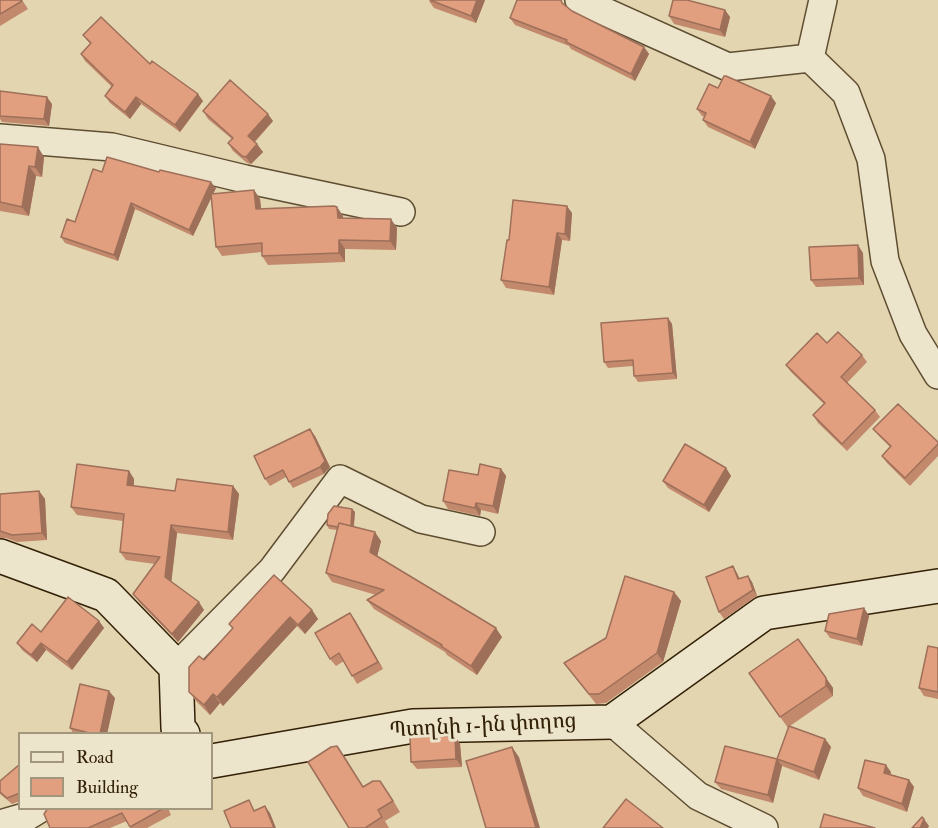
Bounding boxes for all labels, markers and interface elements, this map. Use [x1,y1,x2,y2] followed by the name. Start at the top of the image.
[389,710,577,744] street label: Պտղնի 1-ին փողոց
[18,732,213,810] legend
[76,746,114,769] text: Road
[76,776,138,799] text: Building

